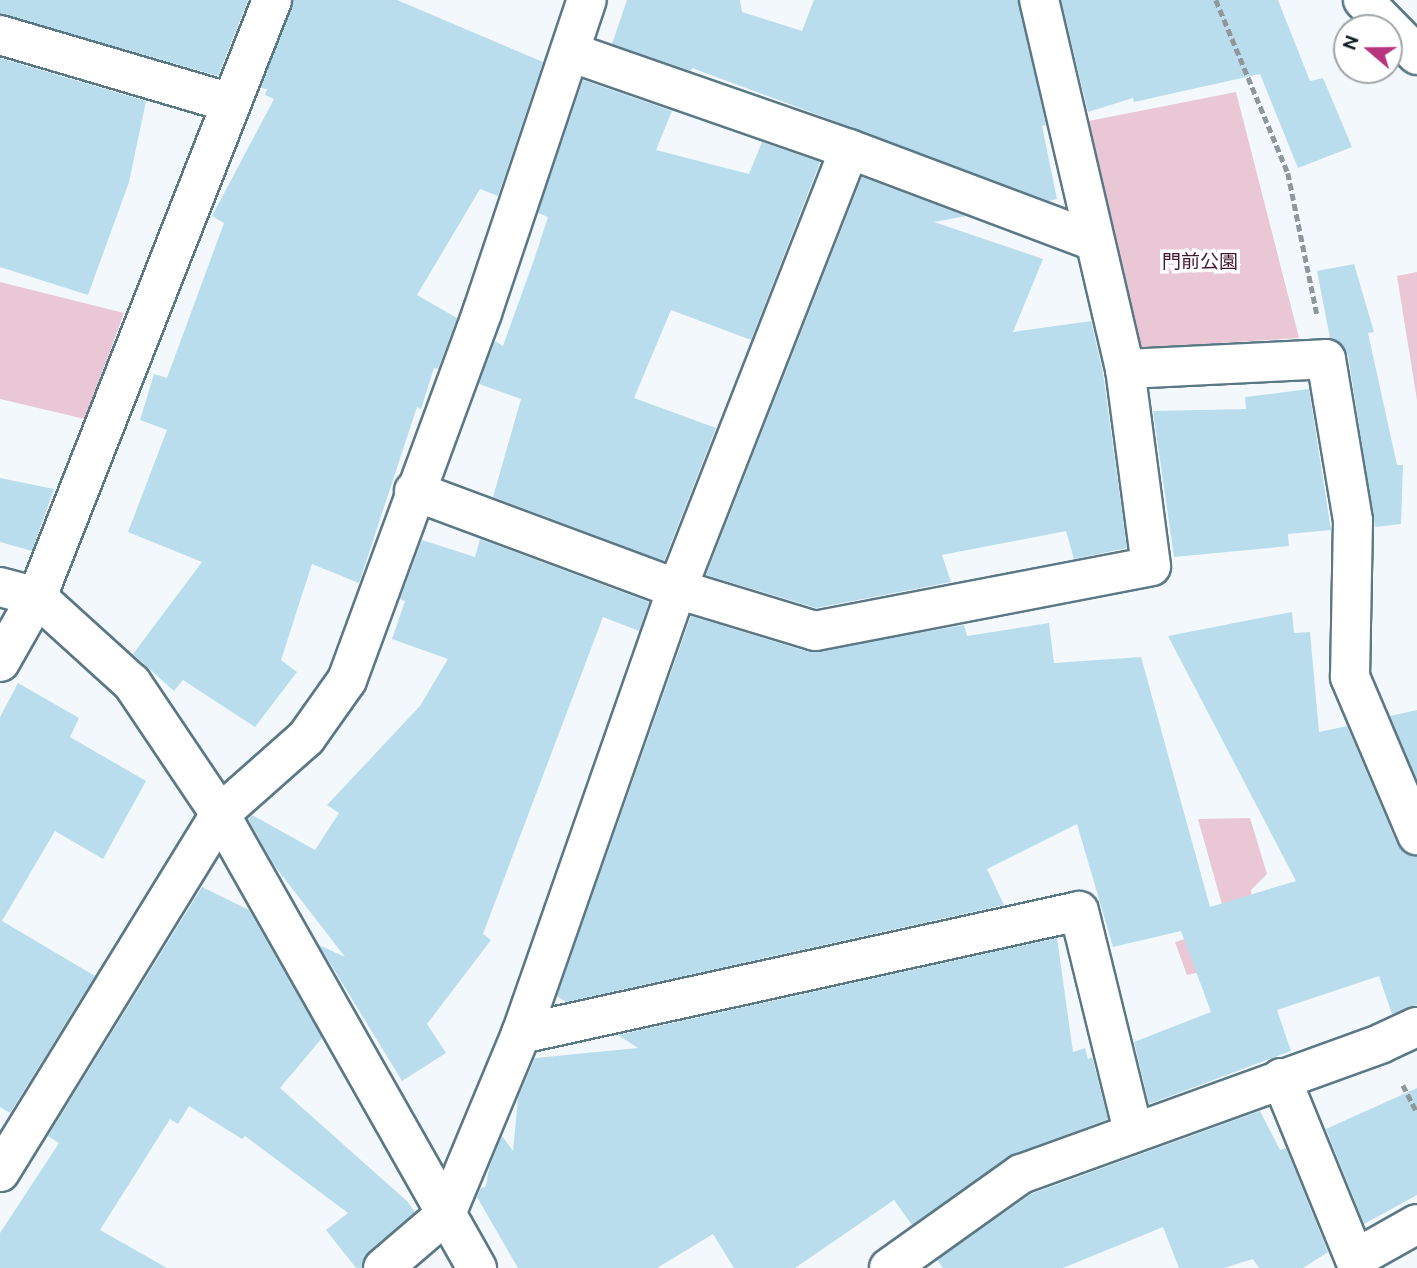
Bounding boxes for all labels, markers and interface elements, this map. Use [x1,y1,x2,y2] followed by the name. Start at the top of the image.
[1333,14,1403,84] north arrow
[1337,32,1363,53] text: N
[1162,251,1238,273] park label: 門前公園

